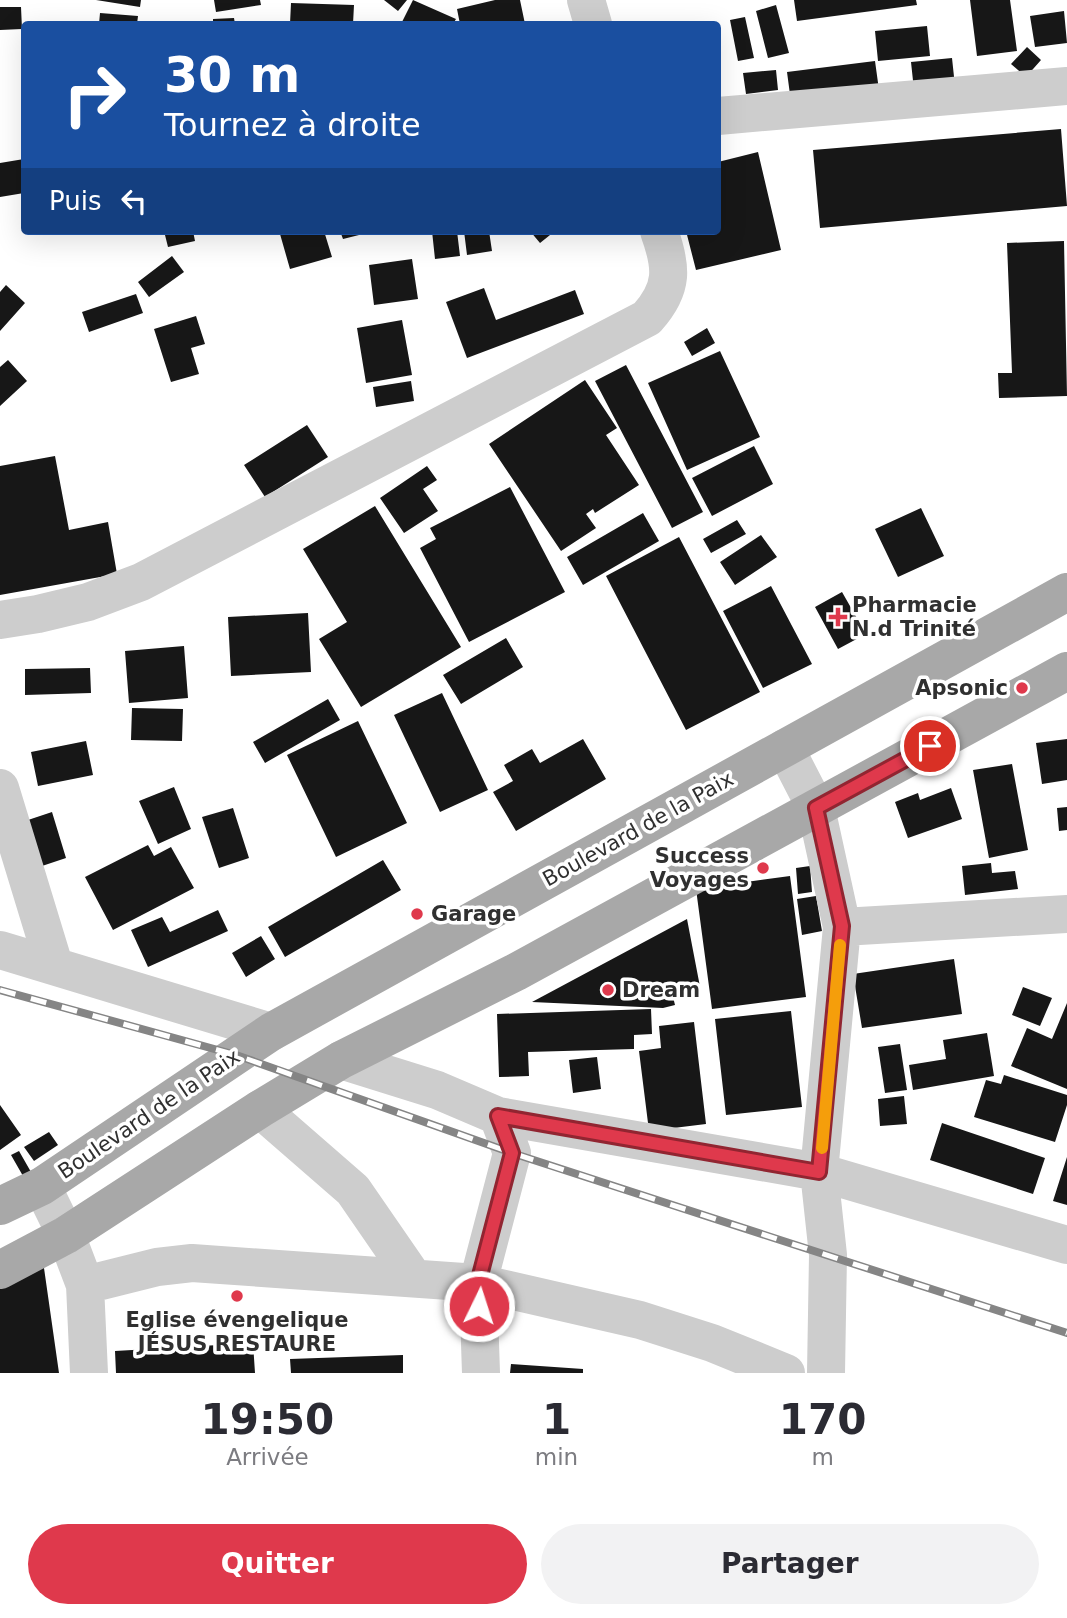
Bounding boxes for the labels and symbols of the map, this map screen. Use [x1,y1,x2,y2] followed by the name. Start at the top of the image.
[852,593,977,641] place label: Pharmacie N.d Trinité
[830,609,846,625] marker: Pharmacie N.d Trinité
[915,676,1008,700] place label: Apsonic
[1014,680,1030,696] marker: Apsonic
[900,716,960,776] pin
[539,767,737,891] street label: Boulevard de la Paix
[650,844,749,892] place label: Success Voyages
[755,860,771,876] marker: Success Voyages
[431,902,516,926] place label: Garage
[409,906,425,922] marker: Garage
[622,978,700,1002] place label: Dream
[600,982,616,998] marker: Dream
[54,1044,244,1184] street label: Boulevard de la Paix
[442,1269,516,1343] position arrow
[229,1288,245,1304] marker: Eglise évengelique JÉSUS RESTAURE
[126,1308,348,1356] place label: Eglise évengelique JÉSUS RESTAURE

